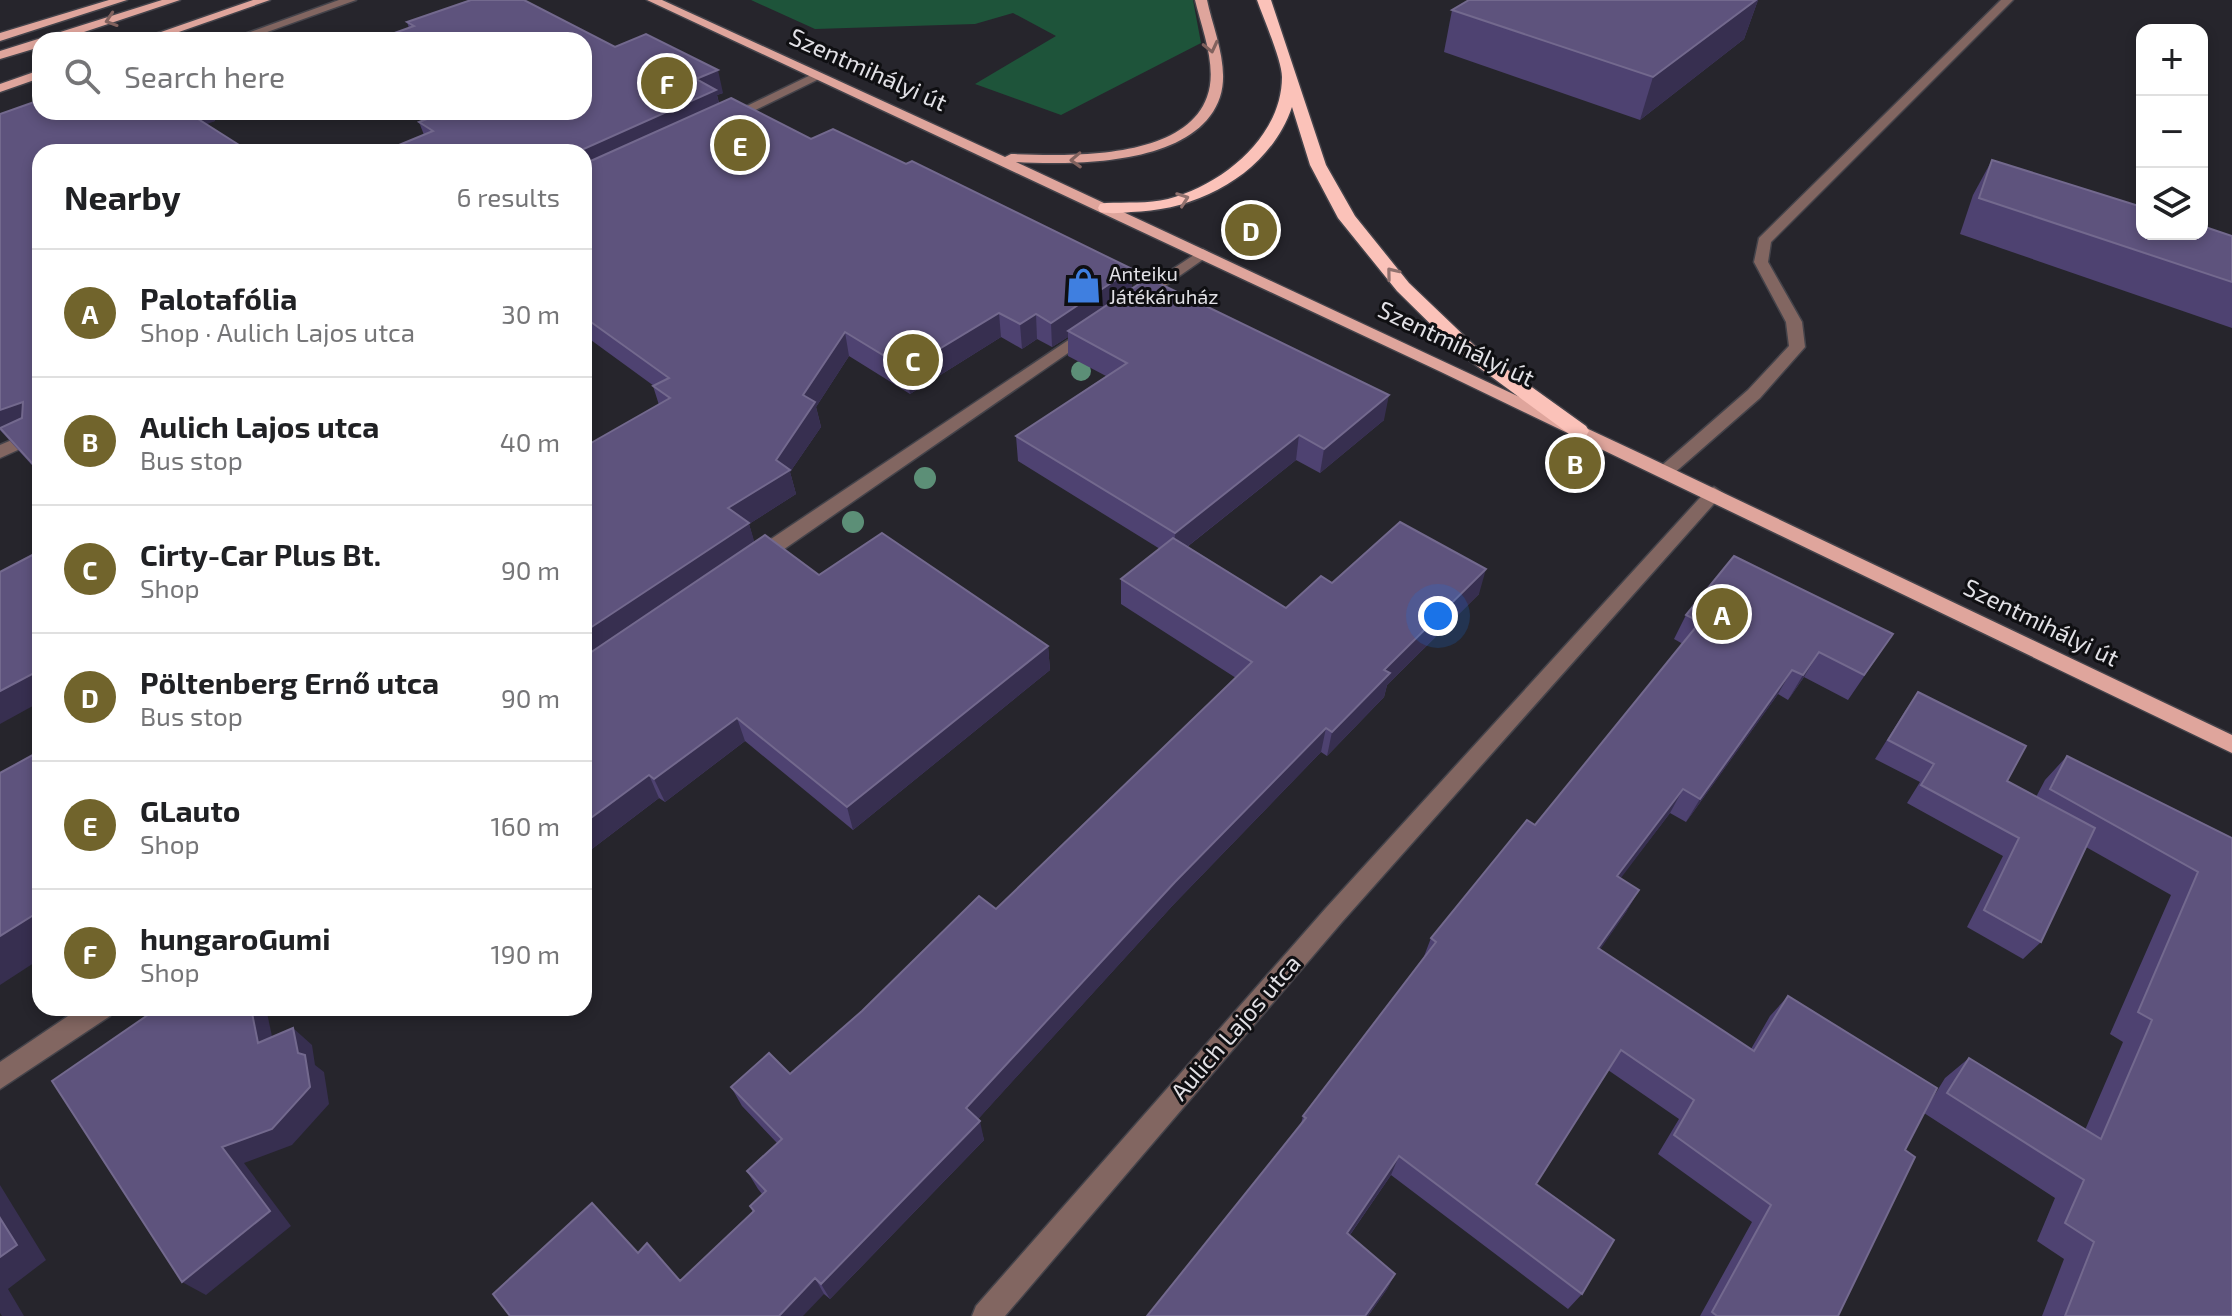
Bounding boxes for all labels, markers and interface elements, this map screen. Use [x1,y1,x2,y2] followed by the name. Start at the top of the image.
[105,11,118,27] one-way arrow
[785,21,952,116] street label: Szentmihályi út
[2136,24,2208,240] map controls
[2136,24,2208,96] button: +
[32,32,592,120] search box
[1202,40,1219,54] one-way arrow
[641,53,693,113] pin: F
[60,54,104,98] icon: search
[124,58,285,94] text: Search here
[2136,96,2208,168] button: −
[714,115,766,175] pin: E
[1069,151,1082,168] one-way arrow
[2136,168,2208,240] button: layers
[64,176,181,217] text: Nearby
[457,181,560,212] text: 6 results
[1175,192,1189,209] one-way arrow
[1225,200,1277,260] pin: D
[1109,261,1219,308] place label: Anteiku Játékáruház
[1064,266,1102,304] shop icon: Anteiku Játékáruház
[1387,268,1402,282] one-way arrow
[140,280,297,316] text: Palotafólia
[1374,294,1539,392] street label: Szentmihályi út
[82,298,98,329] text: A
[501,298,560,329] text: 30 m
[140,316,415,347] text: Shop · Aulich Lajos utca
[887,330,939,390] pin: C
[140,408,379,444] text: Aulich Lajos utca
[82,426,98,457] text: B
[500,426,560,457] text: 40 m
[1549,433,1601,493] pin: B
[140,444,243,475] text: Bus stop
[140,536,381,572] text: Cirty-Car Plus Bt.
[82,554,98,585] text: C
[501,554,560,585] text: 90 m
[140,572,200,603] text: Shop
[1959,572,2124,672] street label: Szentmihályi út
[1696,584,1748,644] pin: A
[1418,596,1458,636] your location
[140,664,439,700] text: Pöltenberg Ernő utca
[81,682,99,713] text: D
[501,682,560,713] text: 90 m
[140,700,243,731] text: Bus stop
[140,792,240,828] text: GLauto
[82,810,98,841] text: E
[491,810,560,841] text: 160 m
[140,828,200,859] text: Shop
[140,920,330,956] text: hungaroGumi
[83,938,97,969] text: F
[491,938,560,969] text: 190 m
[1164,948,1306,1106] street label: Aulich Lajos utca
[140,956,200,987] text: Shop

